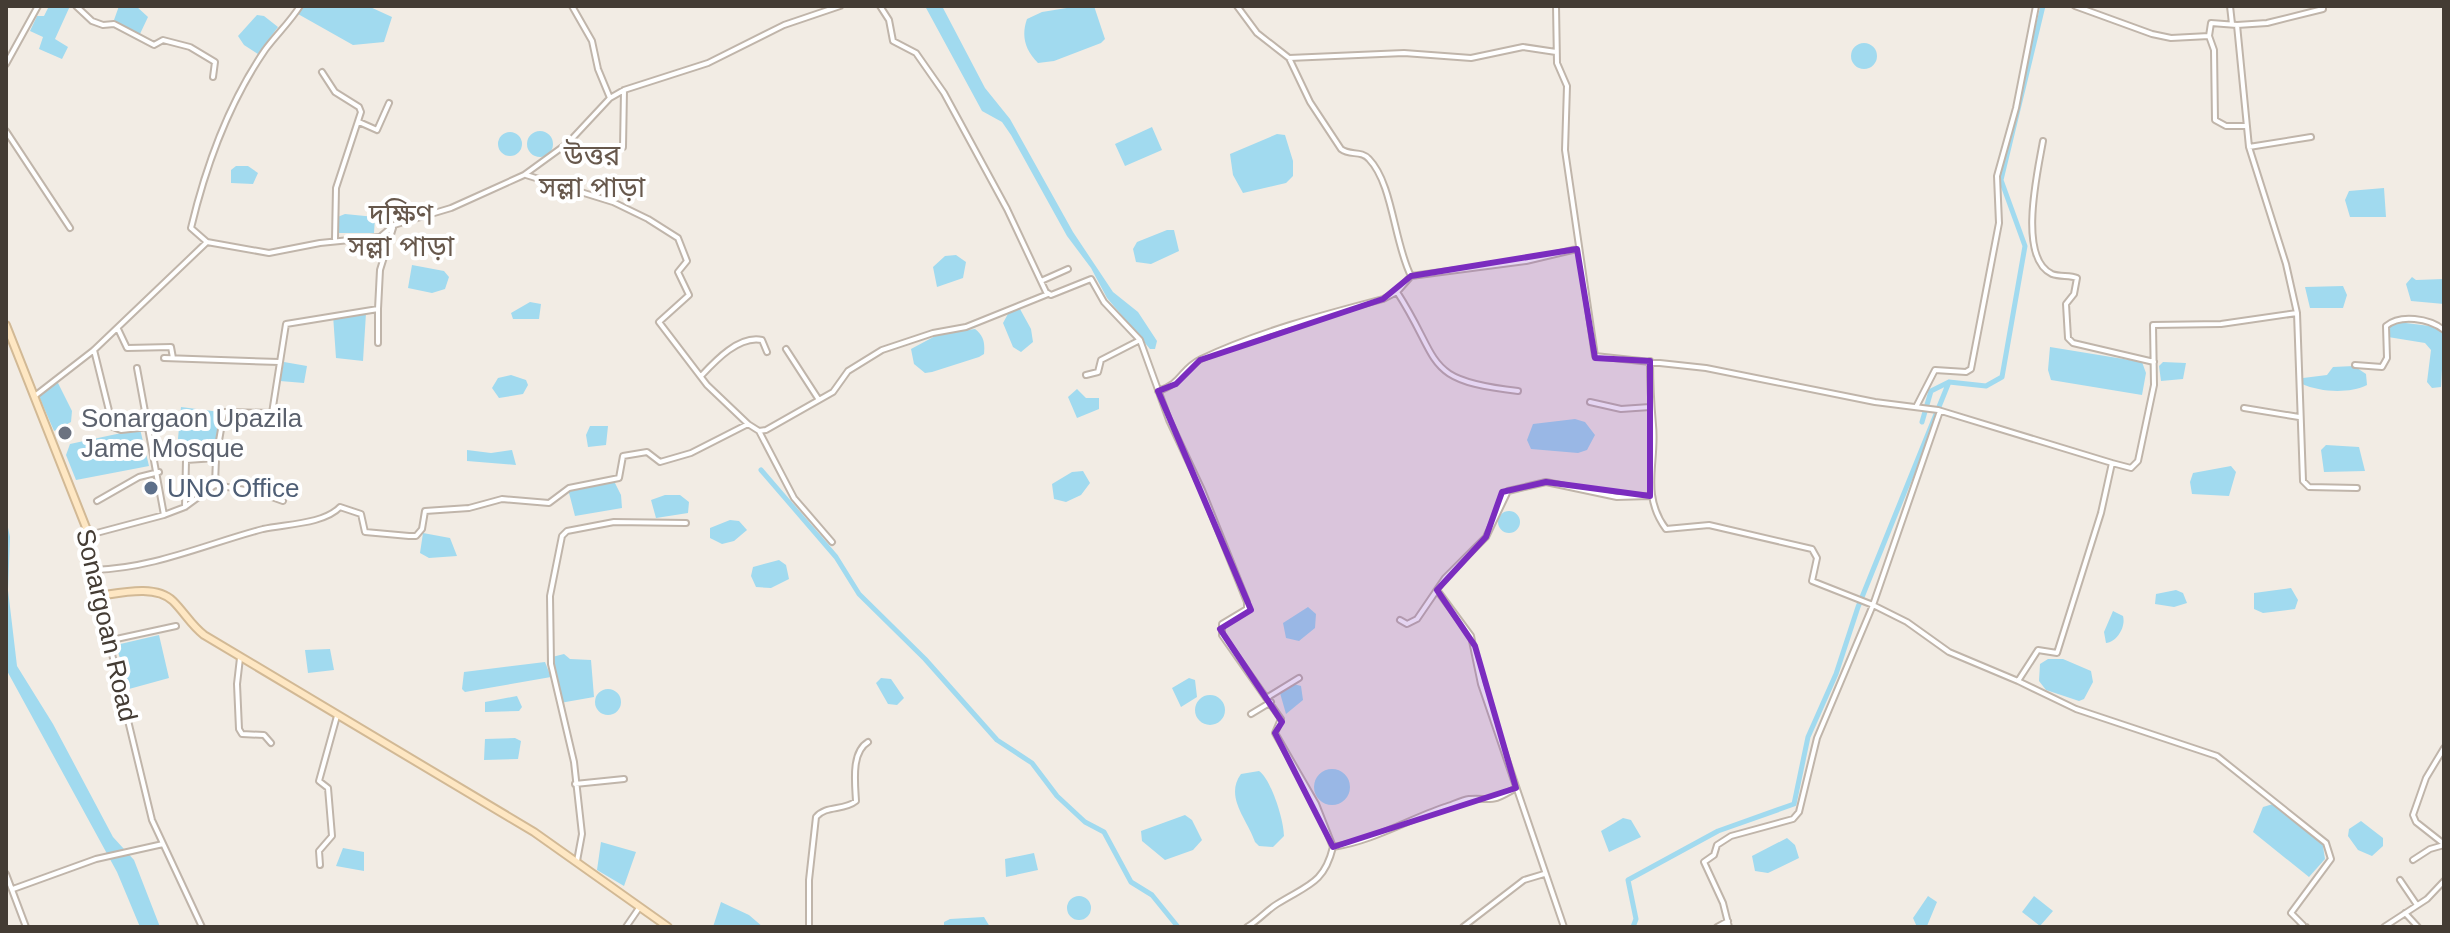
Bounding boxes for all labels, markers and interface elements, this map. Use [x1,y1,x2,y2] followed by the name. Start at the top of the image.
[538,139,646,203] district label: উত্তর সল্লা পাড়া
[347,198,455,262] district label: দক্ষিণ সল্লা পাড়া
[81,403,303,463] place label: Sonargaon Upazila Jame Mosque
[56,424,74,442] marker: Sonargaon Upazila Jame Mosque
[167,473,299,503] place label: UNO Office
[142,479,160,497] marker: UNO Office
[70,526,144,724] street label: Sonargoan Road

